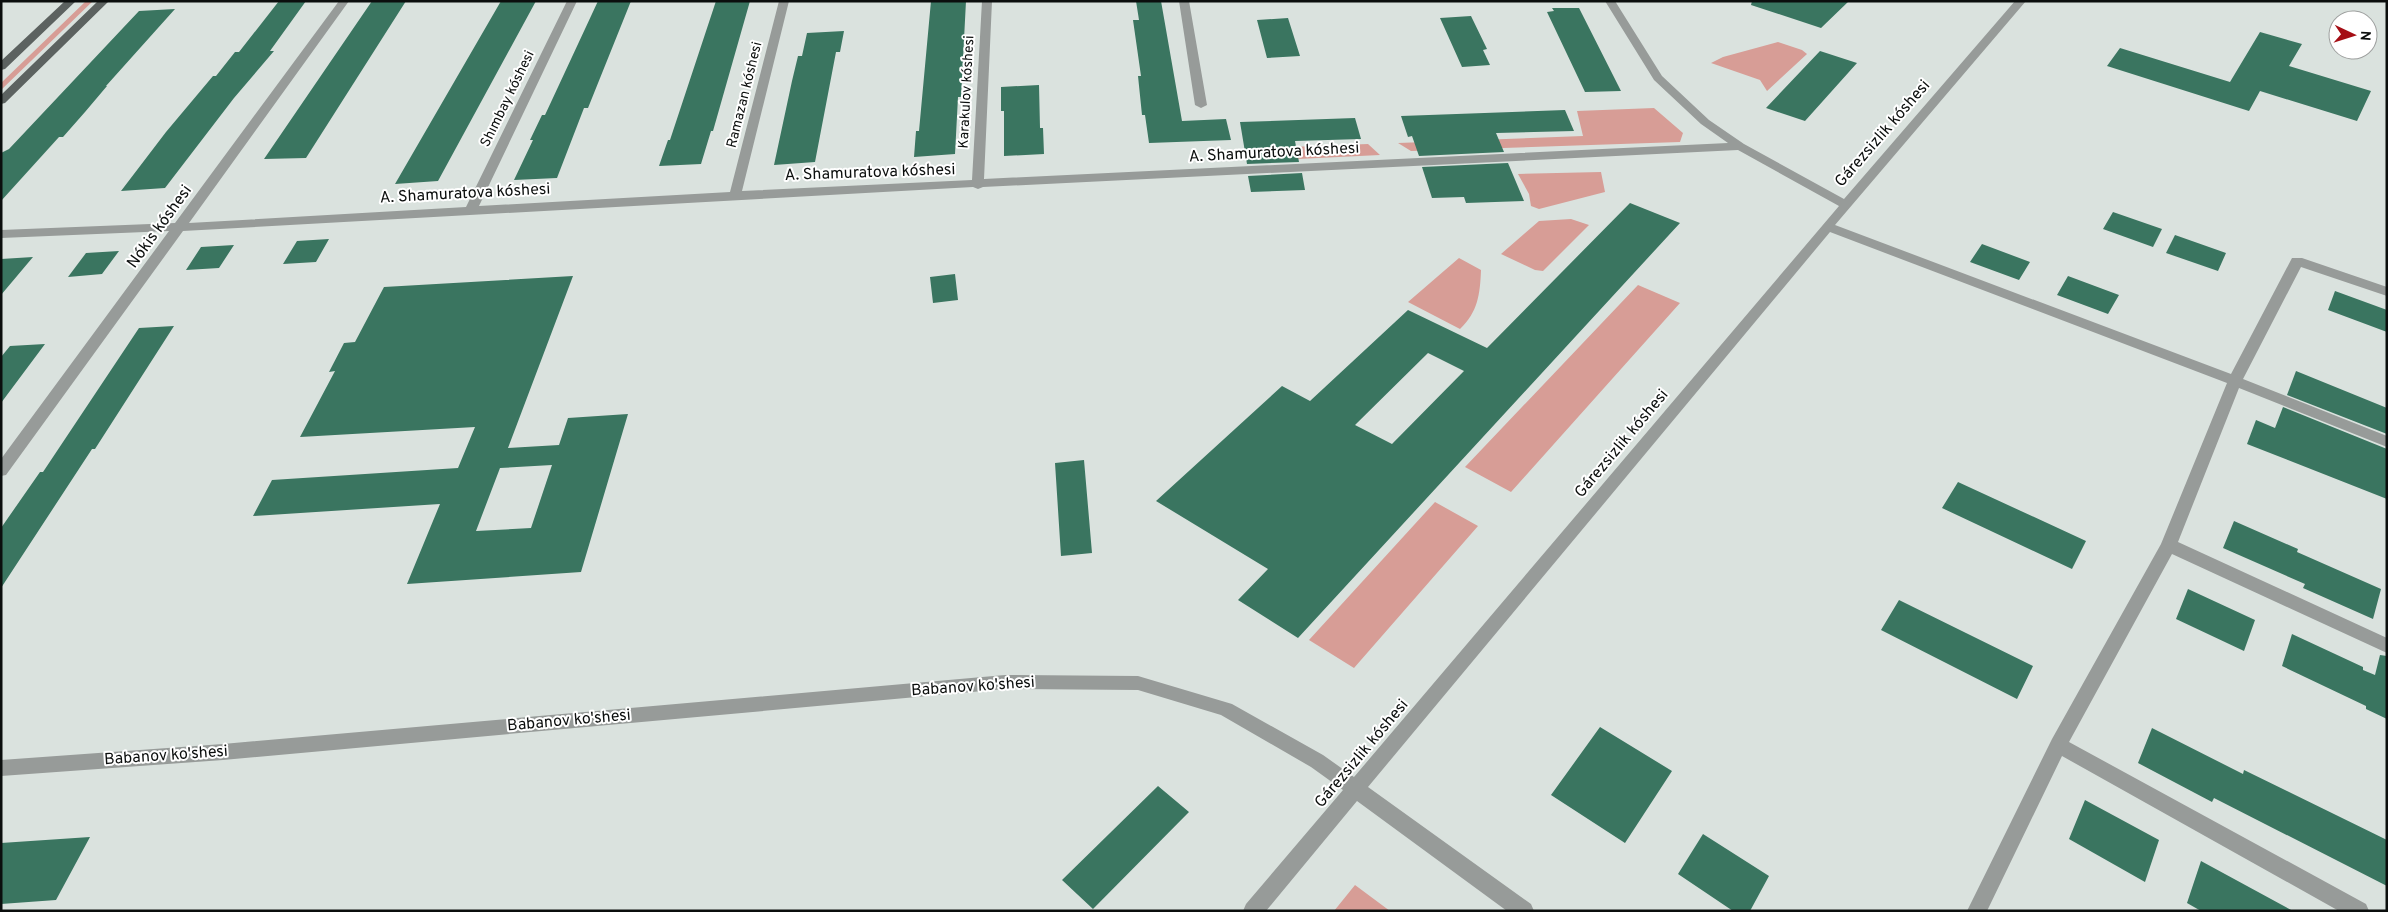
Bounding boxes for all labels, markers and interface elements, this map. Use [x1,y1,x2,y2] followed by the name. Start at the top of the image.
[2328,10,2378,60] north arrow
[2356,30,2373,41] text: N
[956,35,978,149] street label: Karakulov kóshesi
[724,40,766,150] street label: Ramazan kóshesi
[477,48,539,150] street label: Shımbay kóshesi
[1831,76,1935,192] street label: Gárezsizlik kóshesi
[1188,139,1360,167] street label: A. Shamuratova kóshesi
[784,160,956,186] street label: A. Shamuratova kóshesi
[379,180,551,208] street label: A. Shamuratova kóshesi
[123,182,197,272] street label: Nókis kóshesi
[1571,386,1673,502] street label: Gárezsizlik kóshesi
[910,673,1036,701] street label: Babanov ko'shesi
[1311,696,1413,812] street label: Gárezsizlik kóshesi
[506,706,632,736] street label: Babanov ko'shesi
[103,742,229,770] street label: Babanov ko'shesi

